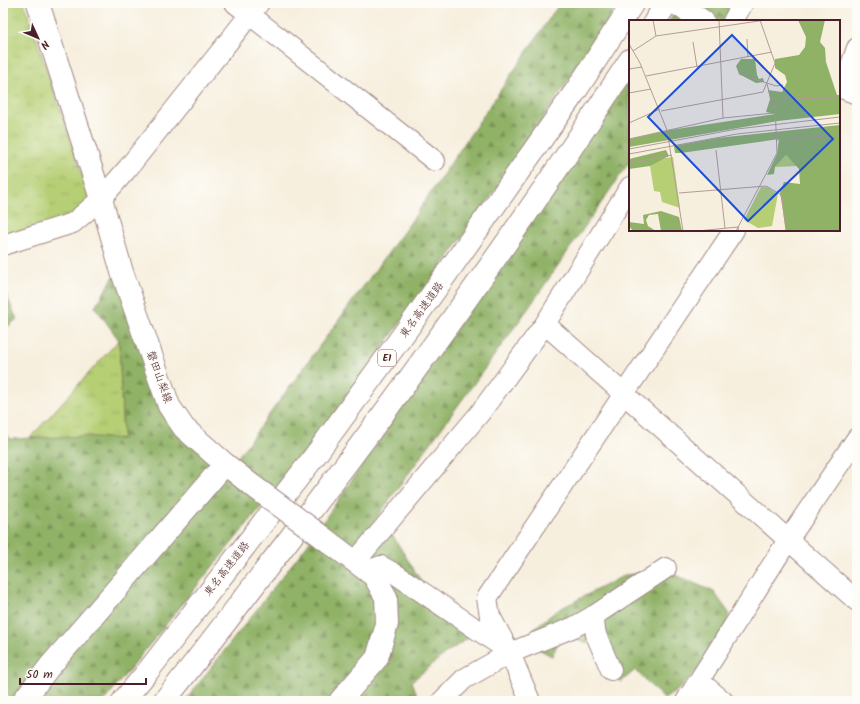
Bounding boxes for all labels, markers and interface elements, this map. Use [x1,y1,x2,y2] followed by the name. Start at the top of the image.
[18,18,58,58] north arrow
[629,20,840,231] inset map
[36,35,53,53] text: N
[395,278,449,342] street label: 東名高速道路
[141,348,177,406] street label: 磐田山梨線
[378,350,396,366] road number: E1
[200,537,254,601] street label: 東名高速道路
[20,660,146,686] scale bar
[26,665,53,684] text: 50 m

